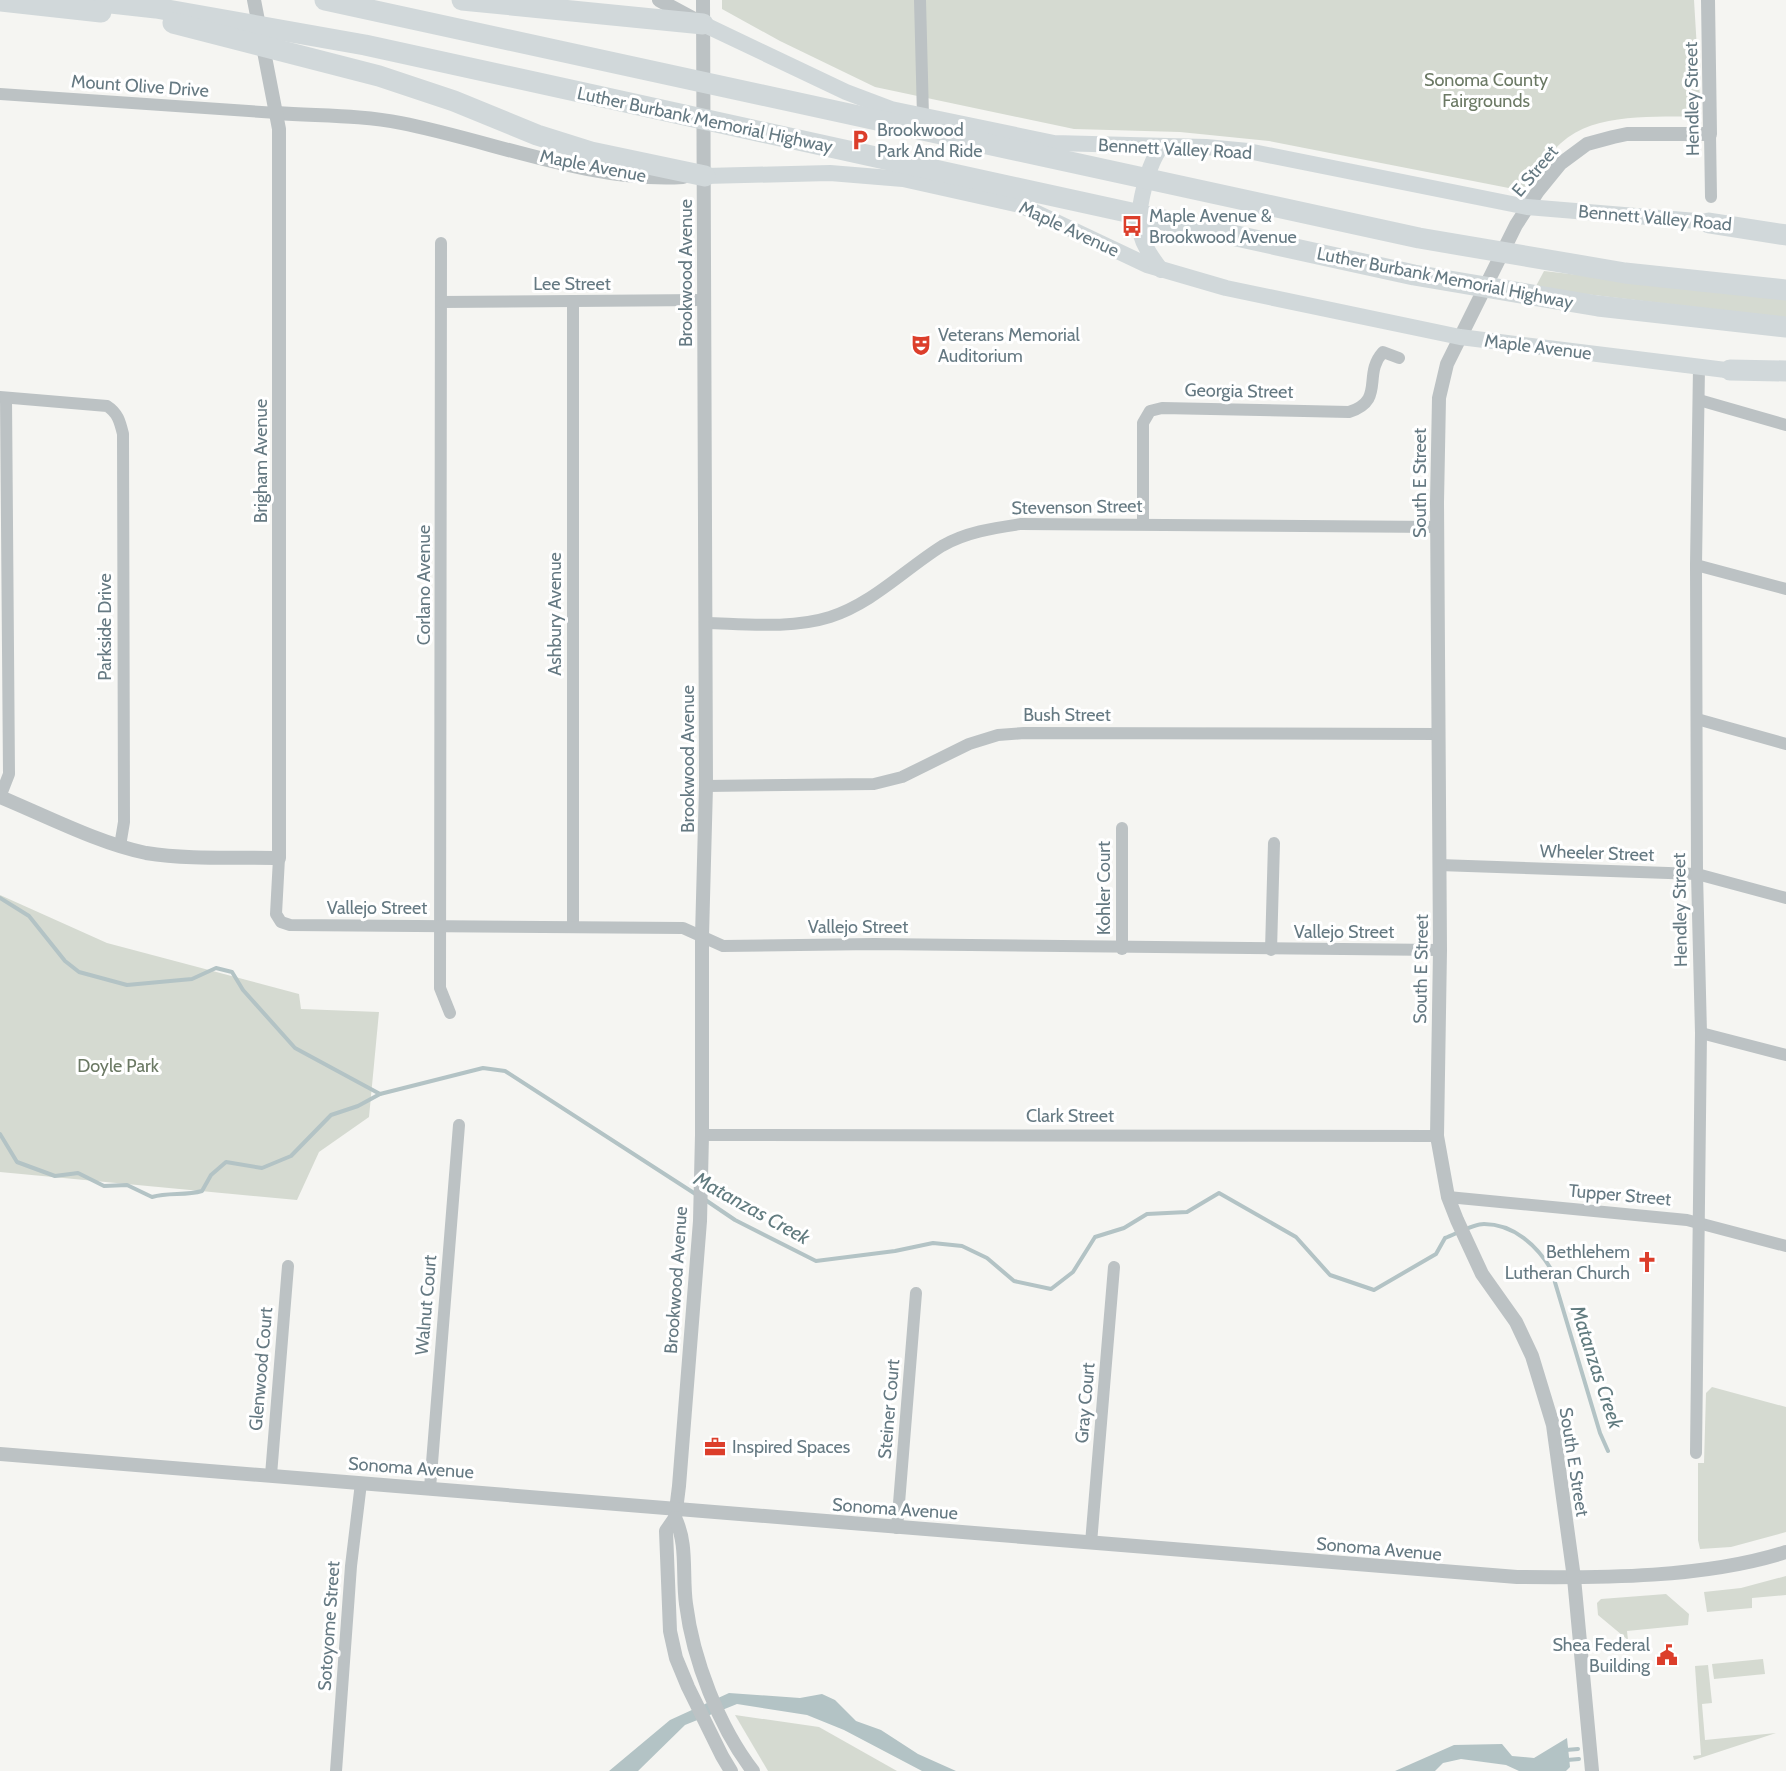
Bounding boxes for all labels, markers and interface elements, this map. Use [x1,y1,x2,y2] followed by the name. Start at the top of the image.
[1680,42,1704,156] street label: Hendley Street
[1424,69,1548,112] park label: Sonoma County Fairgrounds
[70,70,210,102] street label: Mount Olive Drive
[575,82,835,158] street label: Luther Burbank Memorial Highway
[877,119,982,162] place label: Brookwood Park And Ride
[848,128,872,152] parking icon: Brookwood Park And Ride
[1097,134,1253,164] street label: Bennett Valley Road
[1507,141,1563,201] street label: E Street
[538,145,648,187] street label: Maple Avenue
[1016,196,1122,262] street label: Maple Avenue
[675,199,697,347] street label: Brookwood Avenue
[1577,200,1733,236] street label: Bennett Valley Road
[1149,205,1297,248] place label: Maple Avenue & Brookwood Avenue
[1120,214,1144,238] bus stop icon: Maple Avenue & Brookwood Avenue
[1315,242,1575,314] street label: Luther Burbank Memorial Highway
[533,273,611,295] street label: Lee Street
[938,324,1081,367] place label: Veterans Memorial Auditorium
[1483,330,1593,364] street label: Maple Avenue
[909,333,933,357] theatre icon: Veterans Memorial Auditorium
[1184,379,1294,403] street label: Georgia Street
[250,399,272,523] street label: Brigham Avenue
[1409,428,1431,538] street label: South E Street
[1011,495,1143,519] street label: Stevenson Street
[413,525,435,645] street label: Corlano Avenue
[544,552,566,676] street label: Ashbury Avenue
[94,573,116,681] street label: Parkside Drive
[677,685,699,833] street label: Brookwood Avenue
[1023,704,1111,726] street label: Bush Street
[1539,840,1655,866] street label: Wheeler Street
[1093,841,1115,935] street label: Kohler Court
[1668,853,1692,967] street label: Hendley Street
[327,897,427,919] street label: Vallejo Street
[1409,914,1433,1024] street label: South E Street
[808,916,908,938] street label: Vallejo Street
[1294,921,1394,943] street label: Vallejo Street
[77,1055,160,1077] park label: Doyle Park
[1026,1105,1114,1127] street label: Clark Street
[689,1166,815,1250] water label: Matanzas Creek
[1568,1180,1672,1210] street label: Tupper Street
[660,1205,692,1355] street label: Brookwood Avenue
[1505,1241,1630,1284] place label: Bethlehem Lutheran Church
[1635,1250,1659,1274] church icon: Bethlehem Lutheran Church
[411,1254,441,1356] street label: Walnut Court
[1565,1301,1629,1433] water label: Matanzas Creek
[245,1306,277,1432] street label: Glenwood Court
[874,1358,904,1460] street label: Steiner Court
[1071,1362,1099,1444] street label: Gray Court
[1555,1406,1593,1518] street label: South E Street
[703,1435,727,1459] office icon: Inspired Spaces
[732,1436,850,1458] place label: Inspired Spaces
[347,1453,475,1483] street label: Sonoma Avenue
[831,1494,959,1524] street label: Sonoma Avenue
[1315,1533,1443,1565] street label: Sonoma Avenue
[313,1560,345,1692] street label: Sotoyome Street
[1552,1634,1651,1677] place label: Shea Federal Building
[1655,1643,1679,1667] public building icon: Shea Federal Building

